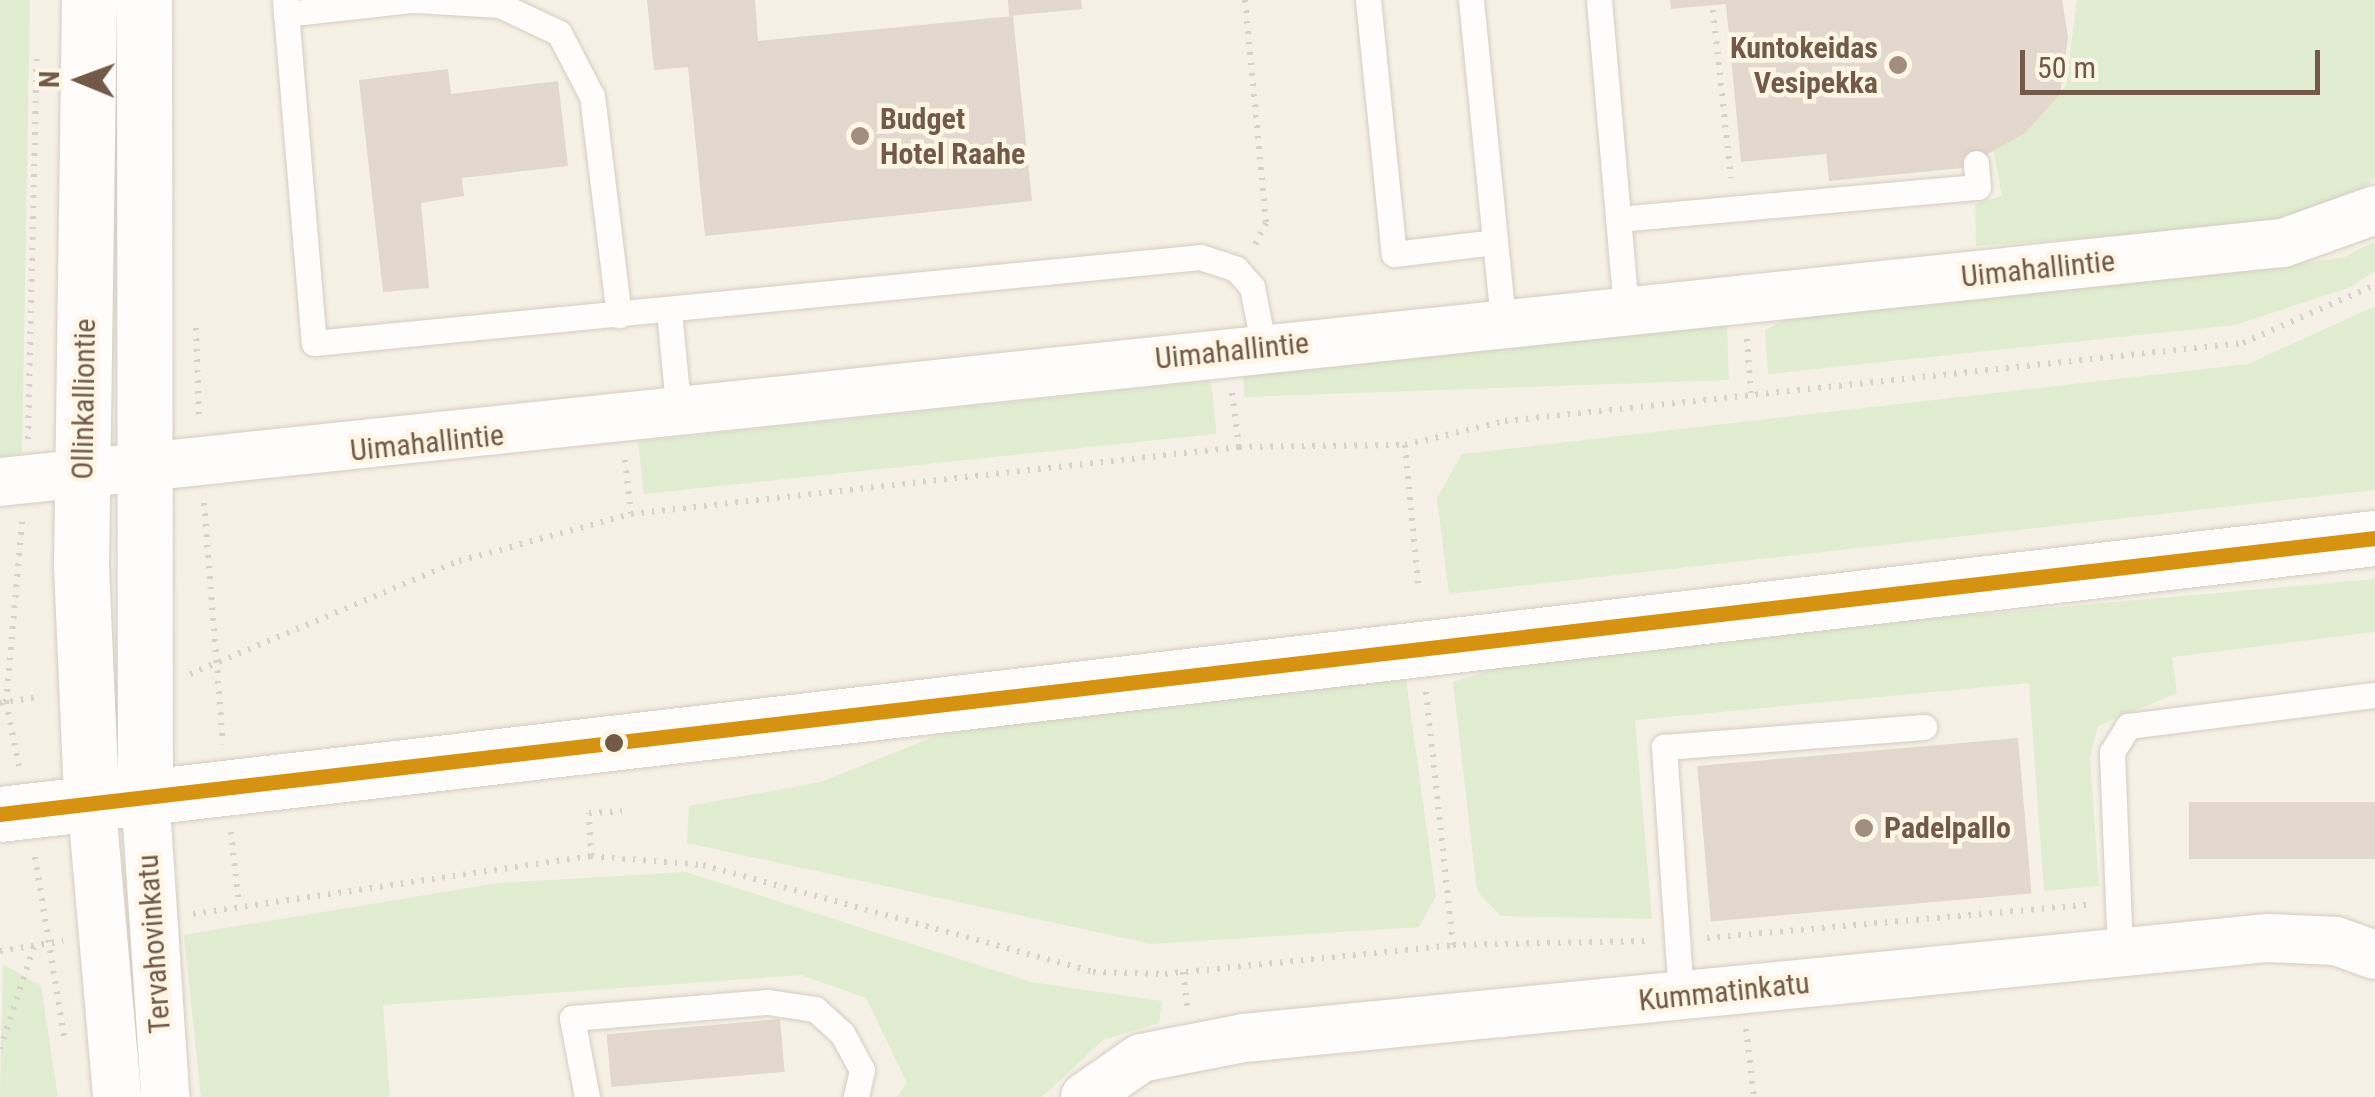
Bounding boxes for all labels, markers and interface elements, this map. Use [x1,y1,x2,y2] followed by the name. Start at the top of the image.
[30,30,130,130] north arrow
[1730,30,1878,100] place label: Kuntokeidas Vesipekka
[2025,30,2325,92] scale bar
[2037,50,2096,85] text: 50 m
[1887,54,1909,76] marker: Kuntokeidas Vesipekka
[33,71,66,88] text: N
[880,101,1025,172] place label: Budget Hotel Raahe
[849,125,871,147] marker: Budget Hotel Raahe
[1959,243,2117,295] street label: Uimahallintie
[65,318,103,480] street label: Ollinkalliontie
[1153,325,1311,377] street label: Uimahallintie
[348,417,506,469] street label: Uimahallintie
[604,733,624,753] unlabelled marker
[1884,810,2011,846] place label: Padelpallo
[1853,817,1875,839] marker: Padelpallo
[130,853,178,1035] street label: Tervahovinkatu
[1637,965,1811,1019] street label: Kummatinkatu

